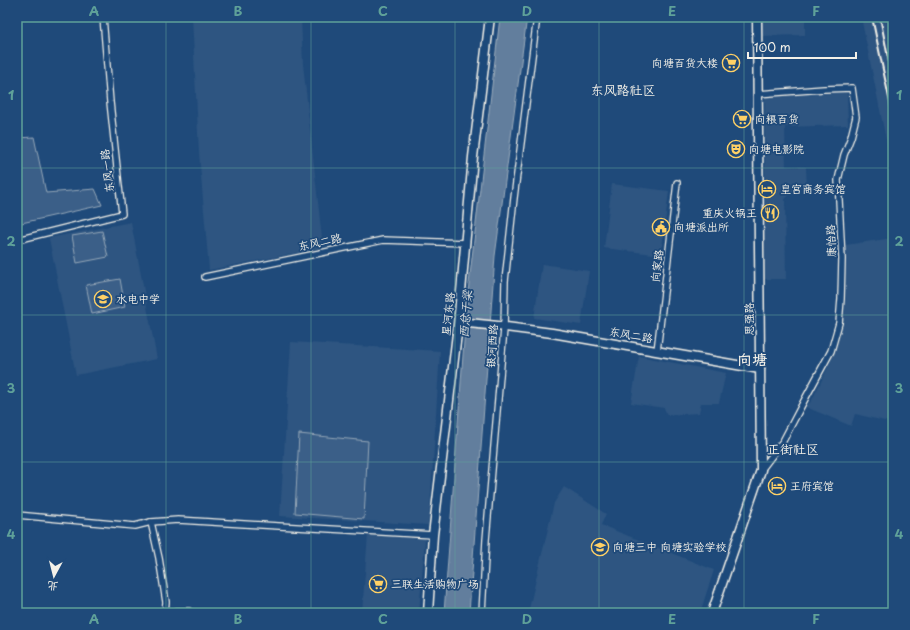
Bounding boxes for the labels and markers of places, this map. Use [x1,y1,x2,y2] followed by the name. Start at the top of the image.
[721,53,741,73] supermarket icon: 向塘百货大楼
[652,54,718,71] place label: 向塘百货大楼
[732,109,752,129] supermarket icon: 向粮百货
[755,110,799,127] place label: 向粮百货
[726,139,746,159] theatre icon: 向塘电影院
[749,140,804,157] place label: 向塘电影院
[757,179,777,199] hotel icon: 皇宫商务宾馆
[780,180,846,197] place label: 皇宫商务宾馆
[760,203,780,223] restaurant icon: 重庆火锅王
[702,204,757,221] place label: 重庆火锅王
[651,217,671,237] public building icon: 向塘派出所
[674,218,729,235] place label: 向塘派出所
[93,289,113,309] school or university icon: 水电中学
[116,290,160,307] place label: 水电中学
[767,476,787,496] hotel icon: 王府宾馆
[790,477,834,494] place label: 王府宾馆
[590,537,610,557] school or university icon: 向塘三中 向塘实验学校
[613,538,727,555] place label: 向塘三中 向塘实验学校
[368,574,388,594] supermarket icon: 三联生活购物广场
[391,575,479,592] place label: 三联生活购物广场

